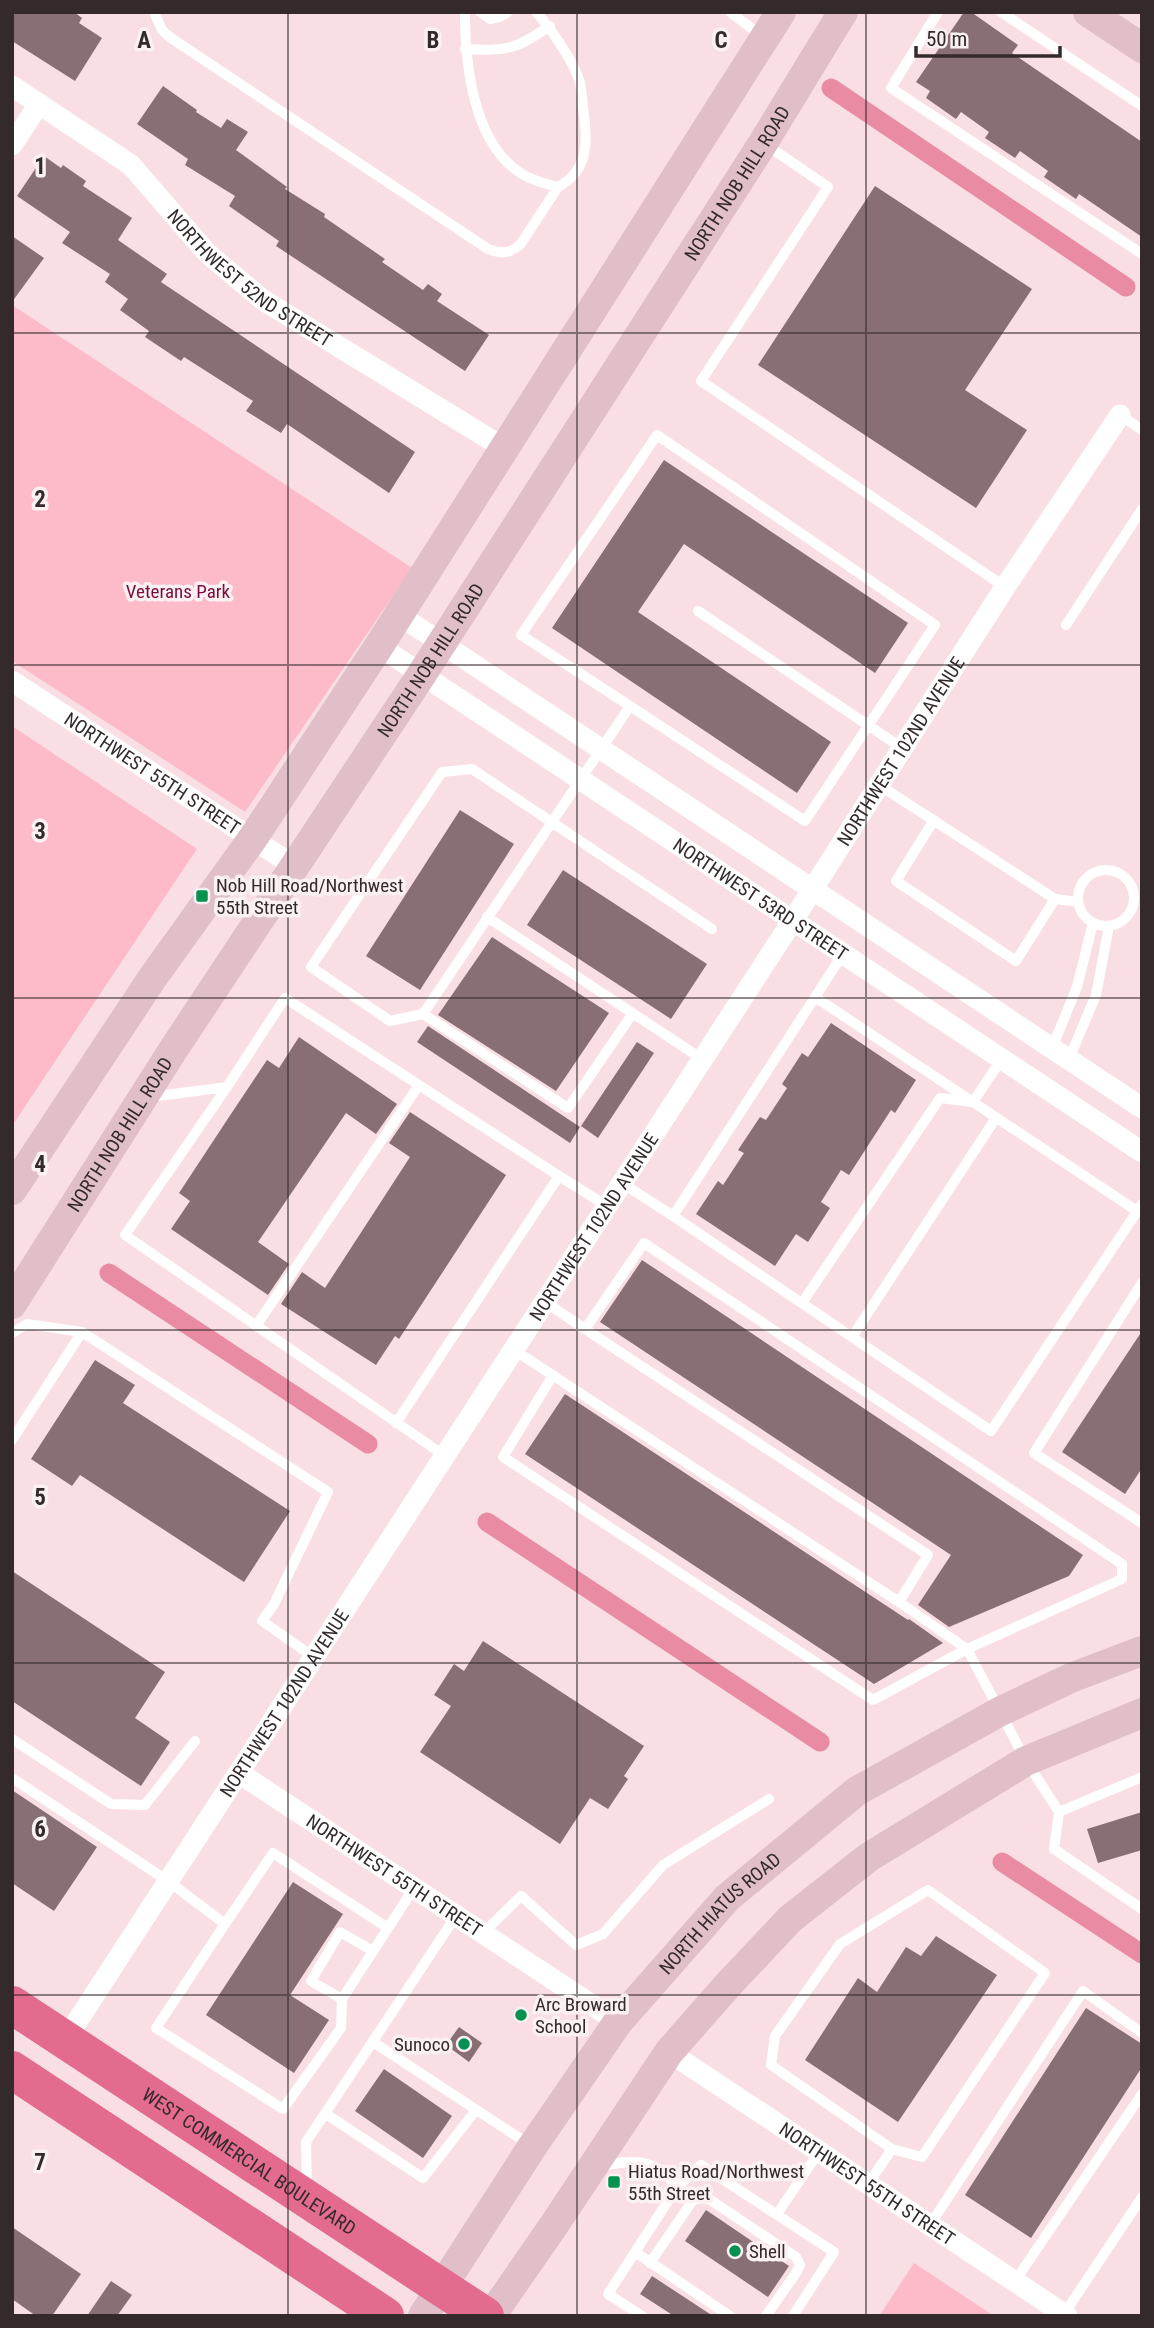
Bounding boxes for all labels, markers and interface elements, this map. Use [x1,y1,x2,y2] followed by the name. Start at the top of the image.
[916,14,1060,58] scale bar
[137,27,151,54] text: A
[427,27,439,54] text: B
[714,27,728,54] text: C
[926,27,967,51] text: 50 m
[680,102,795,265] street label: NORTH NOB HILL ROAD
[34,153,46,180] text: 1
[162,205,336,352] street label: NORTHWEST 52ND STREET
[34,486,46,513] text: 2
[372,579,489,742] street label: NORTH NOB HILL ROAD
[126,580,231,603] park label: Veterans Park
[832,653,970,850] street label: NORTHWEST 102ND AVENUE
[60,708,245,840] street label: NORTHWEST 55TH STREET
[34,818,46,845] text: 3
[669,833,852,966] street label: NORTHWEST 53RD STREET
[216,874,403,919] place label: Nob Hill Road/Northwest 55th Street
[194,888,210,904] marker: Nob Hill Road/Northwest 55th Street
[62,1053,178,1216] street label: NORTH NOB HILL ROAD
[525,1129,663,1325] street label: NORTHWEST 102ND AVENUE
[34,1151,46,1178] text: 4
[34,1484,46,1511] text: 5
[215,1605,354,1801] street label: NORTHWEST 102ND AVENUE
[302,1809,487,1942] street label: NORTHWEST 55TH STREET
[34,1816,46,1843] text: 6
[654,1848,785,1979] street label: NORTH HIATUS ROAD
[535,1993,627,2038] place label: Arc Broward School
[513,2007,529,2023] marker: Arc Broward School
[394,2033,450,2056] place label: Sunoco
[456,2036,472,2052] marker: Sunoco
[138,2083,360,2240] street label: WEST COMMERCIAL BOULEVARD
[775,2118,959,2250] street label: NORTHWEST 55TH STREET
[34,2149,46,2176] text: 7
[628,2160,804,2205] place label: Hiatus Road/Northwest 55th Street
[606,2174,622,2190] marker: Hiatus Road/Northwest 55th Street
[749,2240,786,2263] place label: Shell
[727,2243,743,2259] marker: Shell

